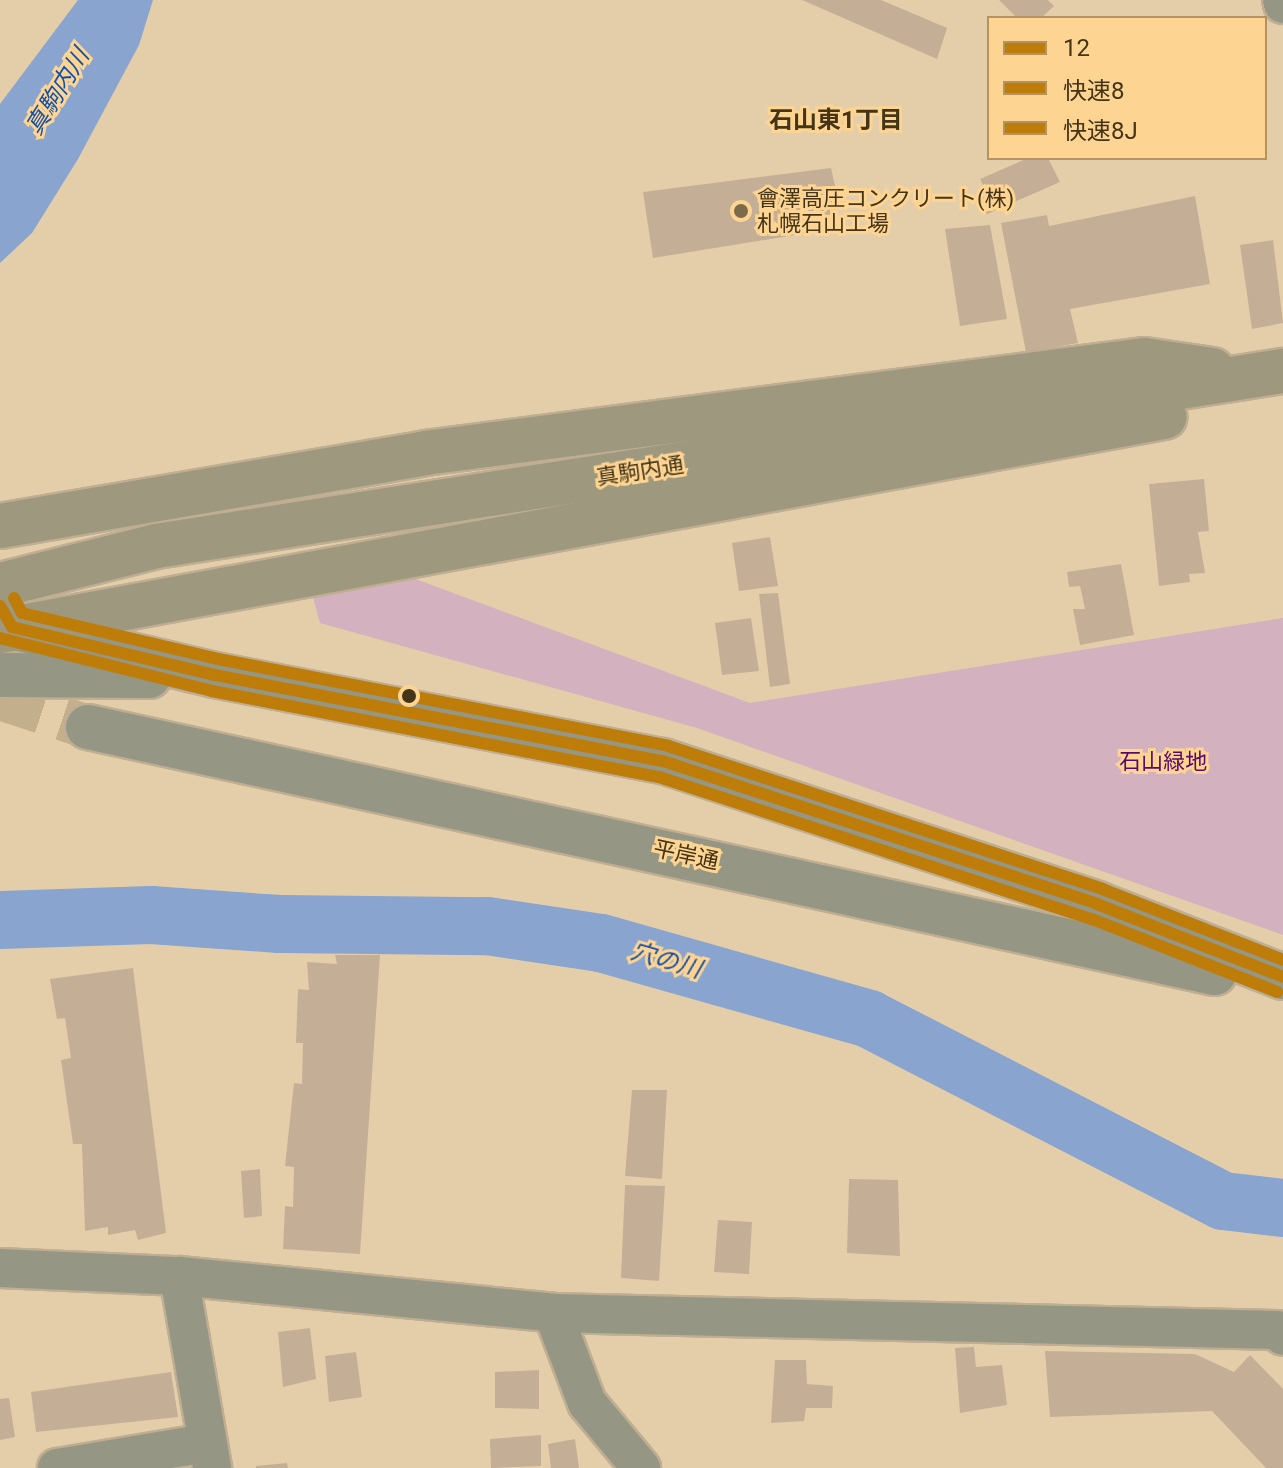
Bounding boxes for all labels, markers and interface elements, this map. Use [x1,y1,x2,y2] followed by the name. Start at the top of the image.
[987,16,1267,160] legend
[1063,34,1090,62] text: 12
[20,44,96,140] water label: 真駒内川
[1063,77,1125,105] text: 快速8
[769,107,903,135] district label: 石山東1丁目
[1063,117,1138,145] text: 快速8J
[757,185,1014,236] place label: 會澤高圧コンクリート(株) 札幌石山工場
[732,202,750,220] marker: 會澤高圧コンクリート(株) 札幌石山工場
[594,451,686,491] street label: 真駒内通
[401,688,417,704] unlabelled marker
[1119,749,1207,775] park label: 石山緑地
[651,835,721,875] street label: 平岸通
[627,937,705,985] water label: 穴の川

